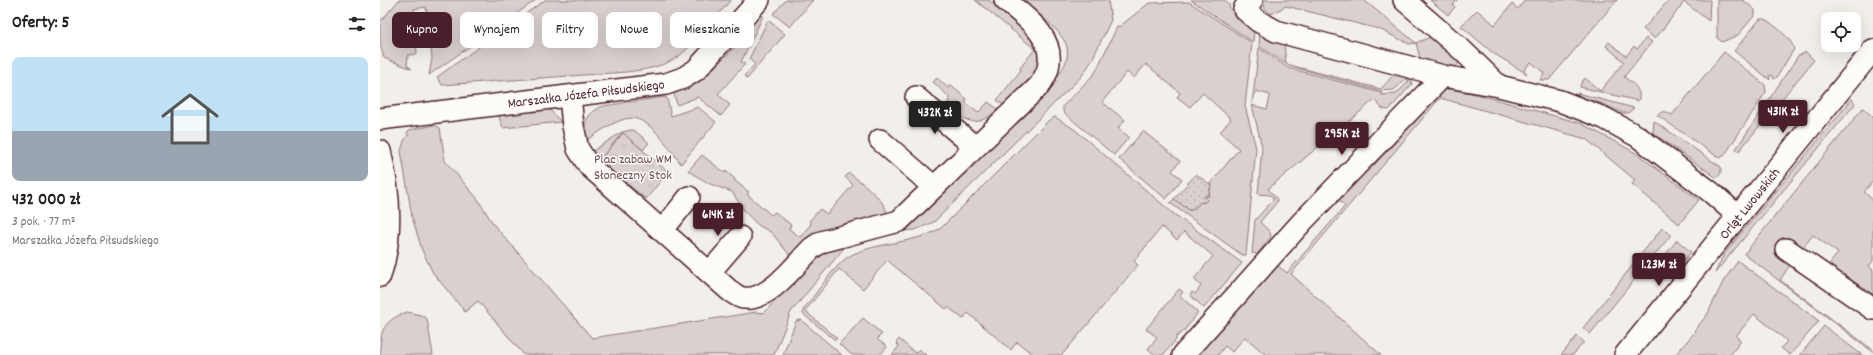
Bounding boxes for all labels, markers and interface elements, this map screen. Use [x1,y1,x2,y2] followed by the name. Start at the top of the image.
[12,12,69,36] text: Oferty: 5
[392,12,452,48] chip: Kupno
[460,12,534,48] chip: Wynajem
[542,12,598,48] chip: Filtry
[606,12,662,48] chip: Nowe
[670,12,754,48] chip: Mieszkanie
[1821,12,1861,52] map controls
[1821,12,1861,52] button: locate
[346,13,368,35] icon: filters
[507,75,666,115] street label: Marszałka Józefa Piłsudskiego
[154,83,226,155] icon: home
[1746,100,1820,134] pin: 431K zł
[898,101,972,135] pin: 432K zł
[1767,103,1799,122] text: 431K zł
[918,104,952,123] text: 432K zł
[1305,122,1379,156] pin: 295K zł
[1325,125,1359,144] text: 295K zł
[594,150,672,186] park label: Plac zabaw WM Słoneczny Stok
[1715,164,1786,245] street label: Orląt Lwowskich
[12,189,80,213] text: 432 000 zł
[681,203,755,237] pin: 614K zł
[702,206,734,225] text: 614K zł
[12,213,76,232] text: 3 pok. · 77 m²
[12,232,159,251] text: Marszałka Józefa Piłsudskiego
[1618,253,1700,287] pin: 1.23M zł
[1641,256,1677,275] text: 1.23M zł

